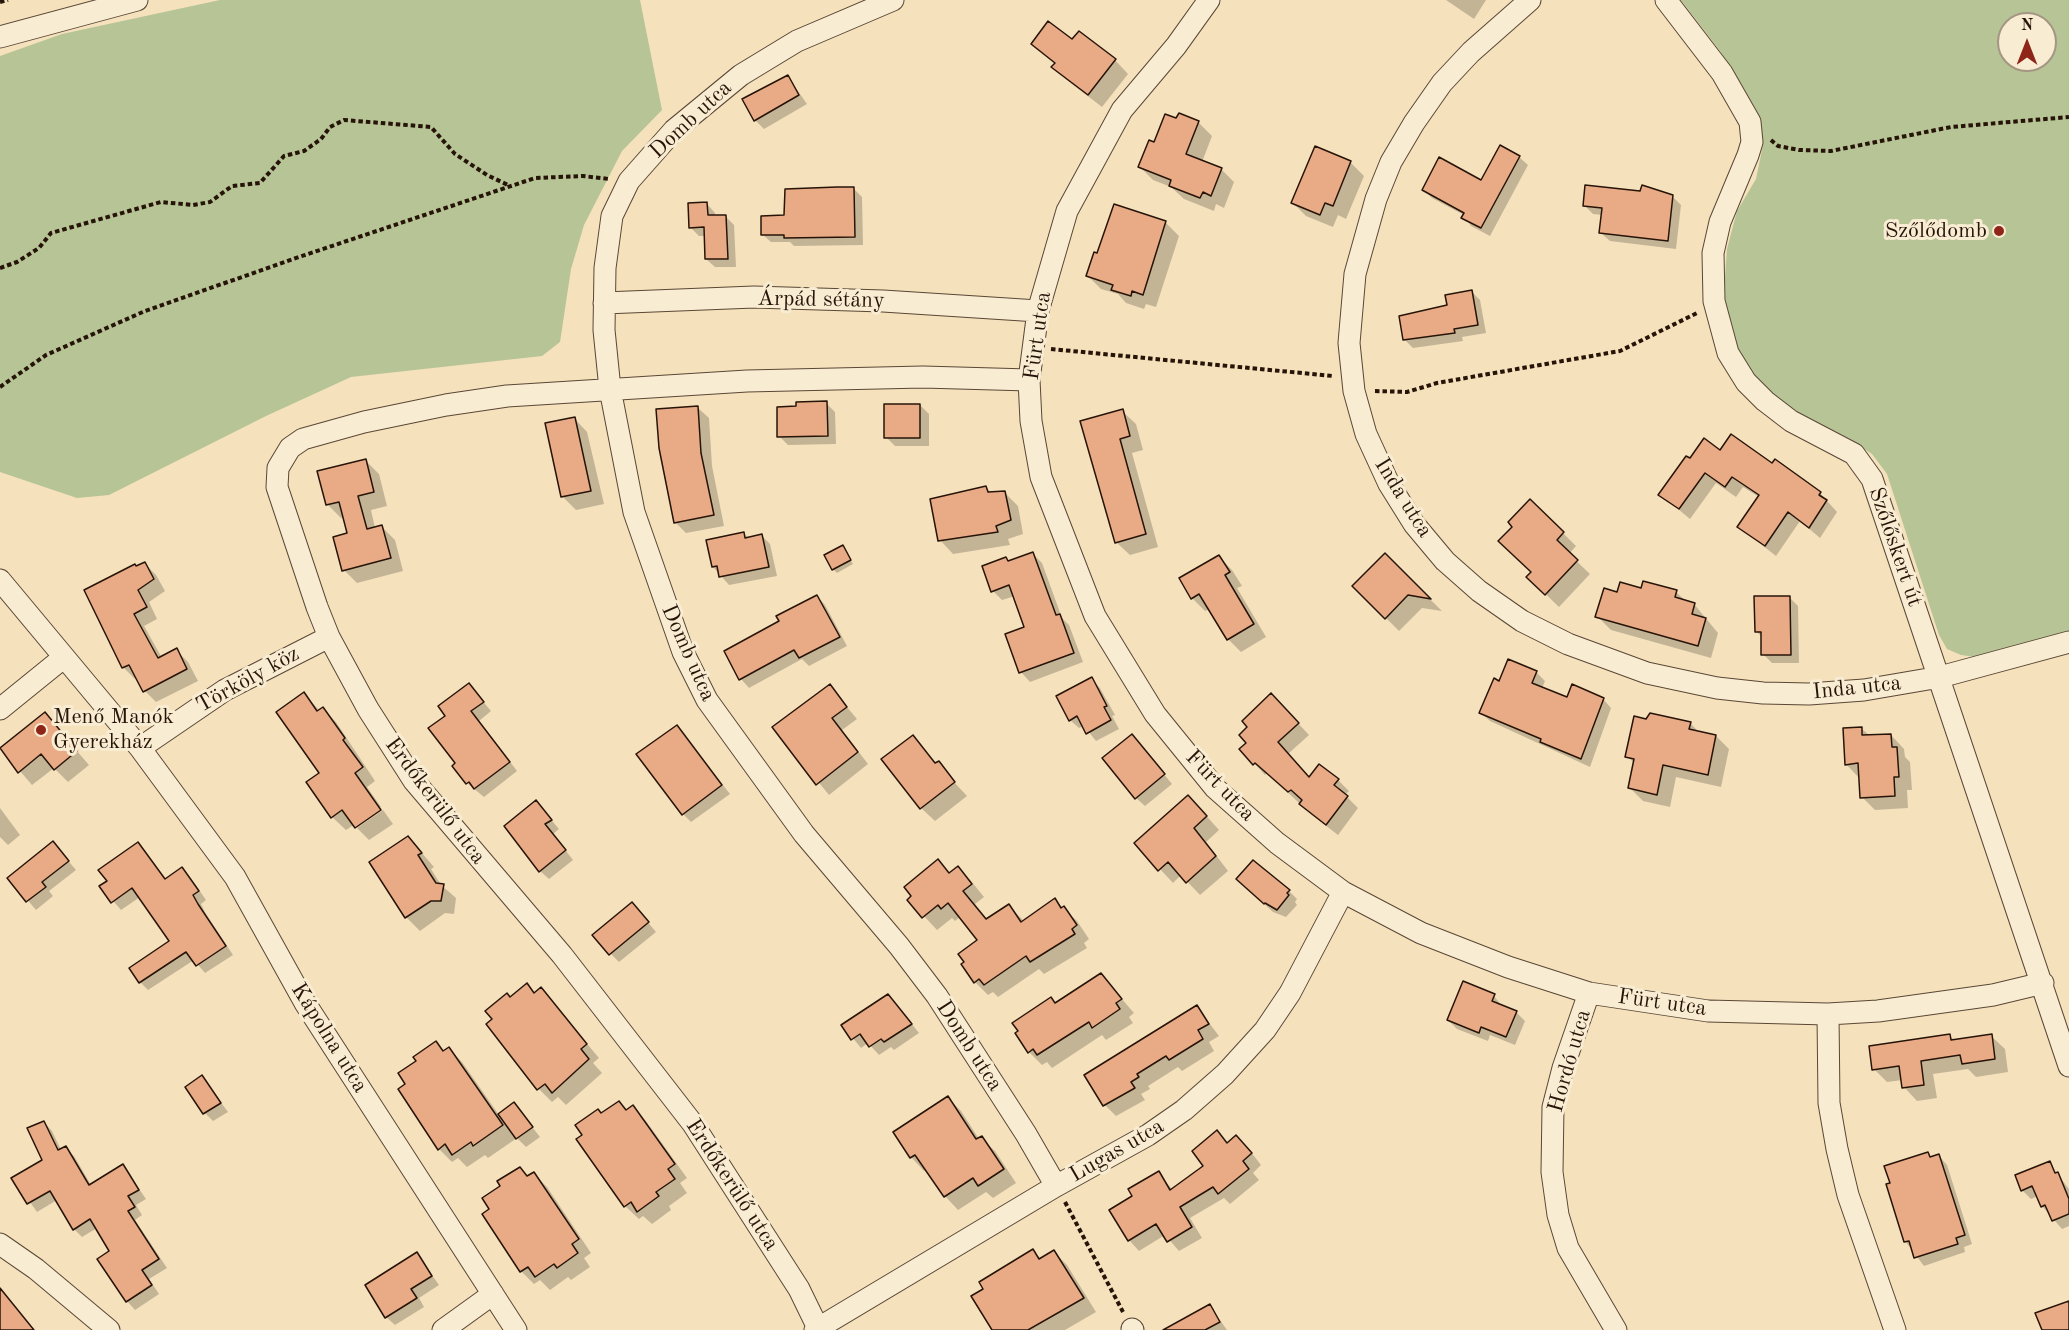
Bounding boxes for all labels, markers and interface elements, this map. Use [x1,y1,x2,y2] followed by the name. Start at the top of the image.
[1997,12,2057,72] north arrow
[2021,18,2033,34] text: N
[644,75,738,165] street label: Domb utca
[1885,218,1987,244] place label: Szőlődomb
[1992,224,2006,238] marker: Szőlődomb
[757,286,885,314] street label: Árpád sétány
[1019,290,1057,382] street label: Fürt utca
[1368,453,1438,543] street label: Inda utca
[1862,484,1928,610] street label: Szőlőskert út
[655,601,721,705] street label: Domb utca
[192,641,304,719] street label: Törköly köz
[1811,670,1903,706] street label: Inda utca
[53,704,174,756] place label: Menő Manók Gyerekház
[34,723,48,737] marker: Menő Manók Gyerekház
[379,732,491,870] street label: Erdőkerülő utca
[1179,745,1261,827] street label: Fürt utca
[285,978,373,1098] street label: Kápolna utca
[1616,984,1708,1022] street label: Fürt utca
[930,996,1008,1096] street label: Domb utca
[1543,1007,1597,1115] street label: Hordó utca
[1065,1113,1169,1189] street label: Lugas utca
[680,1114,784,1256] street label: Erdőkerülő utca

